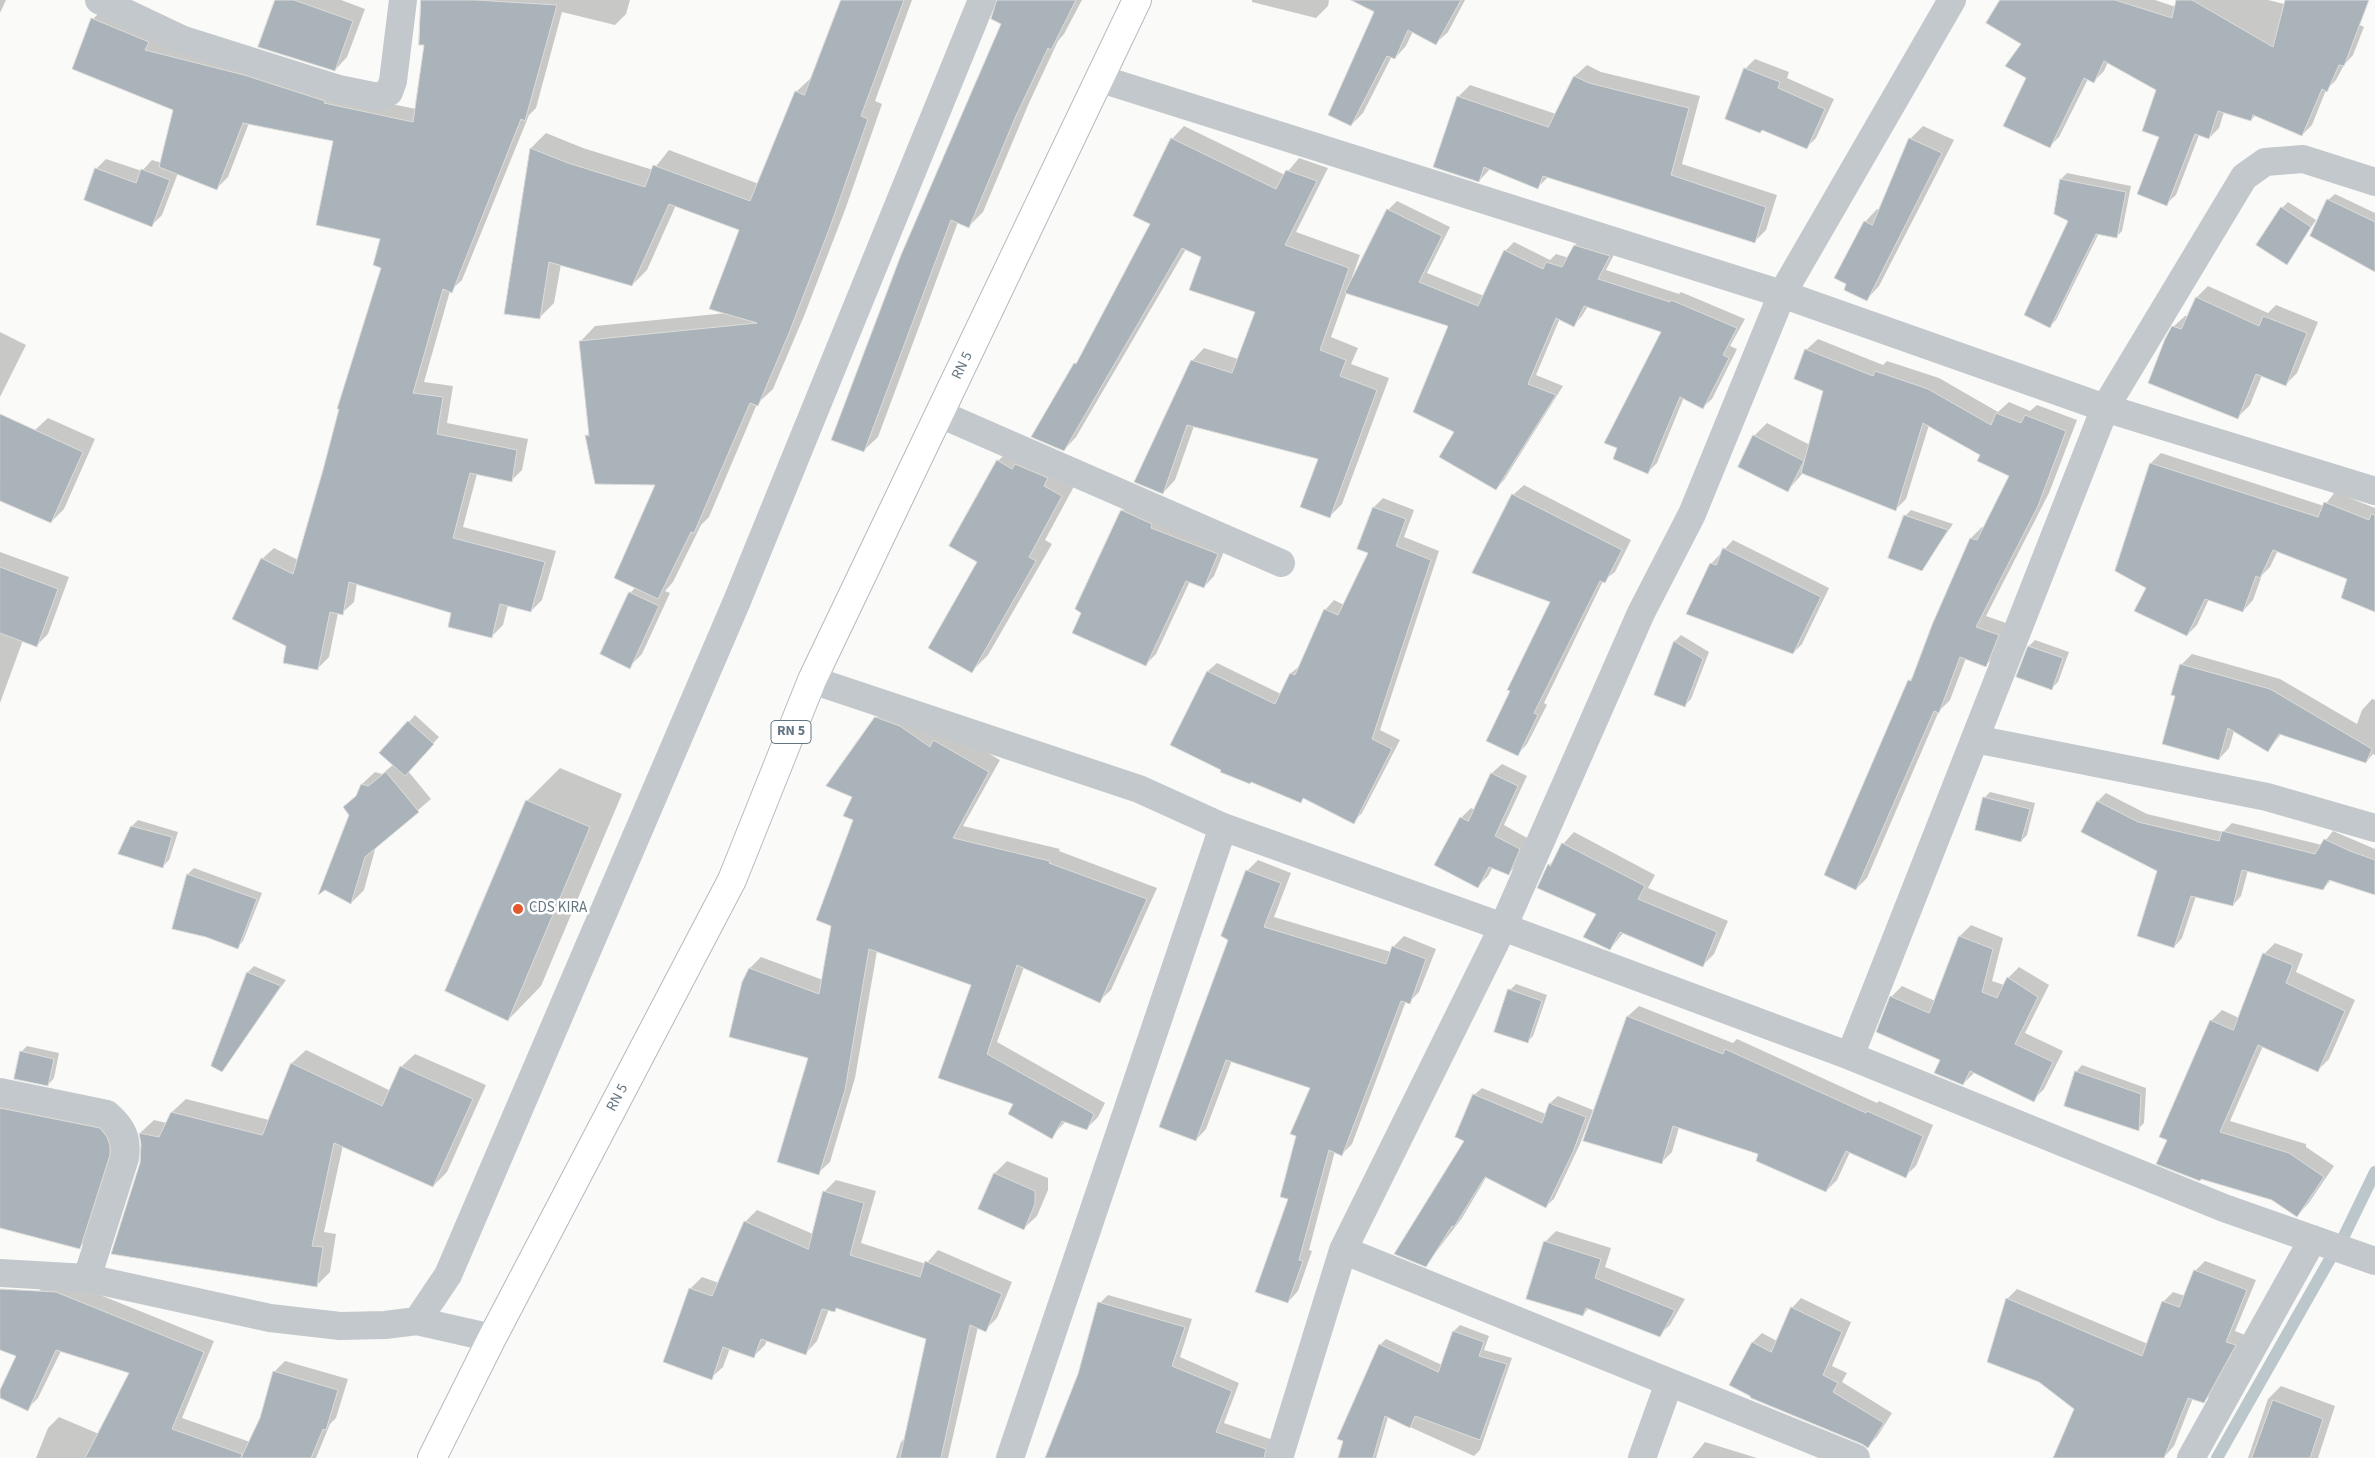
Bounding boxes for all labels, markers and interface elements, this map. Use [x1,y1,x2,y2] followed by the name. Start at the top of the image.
[949,349,977,383] street label: RN 5
[771,720,811,744] road number: RN 5
[529,900,587,918] place label: CDS KIRA
[511,902,525,916] marker: CDS KIRA
[603,1081,633,1115] street label: RN 5

